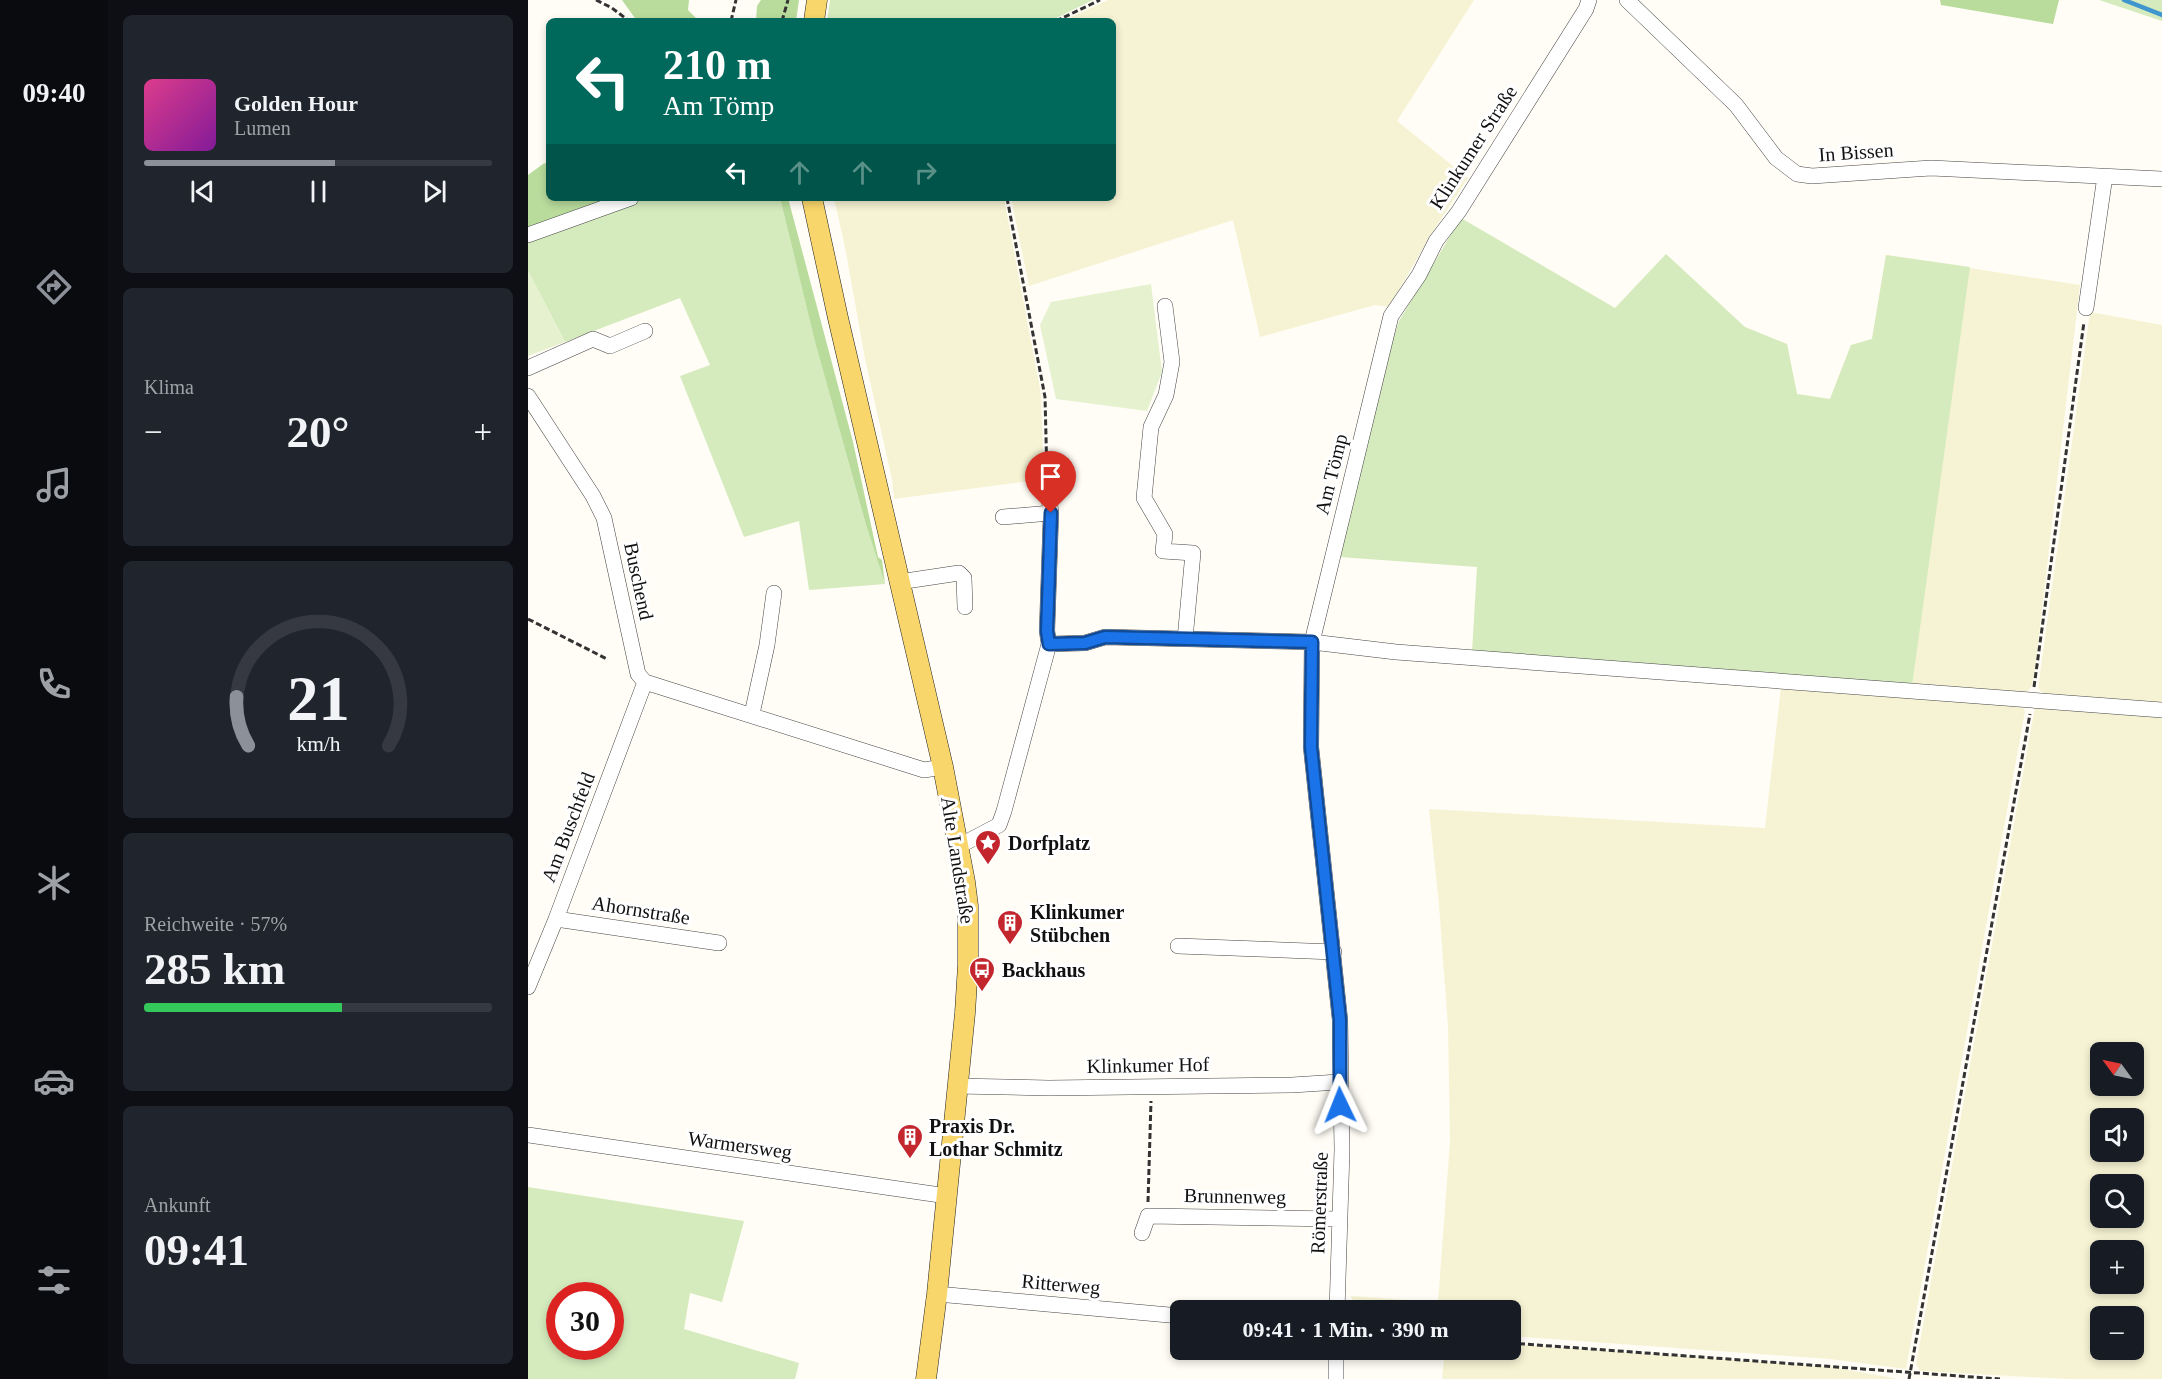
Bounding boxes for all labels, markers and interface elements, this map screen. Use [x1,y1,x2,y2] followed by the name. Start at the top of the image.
[564,42,642,120] icon: left
[663,42,772,88] text: 210 m
[23,78,86,108] text: 09:40
[1425,81,1521,213] street label: Klinkumer Straße
[234,91,358,116] text: Golden Hour
[663,91,774,121] text: Am Tömp
[234,117,291,139] text: Lumen
[1818,138,1894,166] street label: In Bissen
[720,156,753,189] icon: left
[783,156,816,189] icon: ahead
[846,156,879,189] icon: ahead
[909,156,942,189] icon: right
[186,175,219,208] icon: previous
[302,175,335,208] icon: pause
[418,175,451,208] icon: next
[33,266,75,308] icon: directions
[144,376,194,398] text: Klima
[287,407,350,457] text: 20°
[144,414,163,450] text: −
[473,414,492,450] text: +
[1310,431,1353,517] street label: Am Tömp
[1025,451,1076,513] pin
[1034,460,1067,493] icon: arrive
[33,464,75,506] icon: music
[620,540,658,622] street label: Buschend
[33,663,75,705] icon: phone
[287,665,349,734] text: 21
[296,733,340,757] text: km/h
[537,769,599,885] street label: Am Buschfeld
[937,795,979,925] street label: Alte Landstraße
[973,828,1003,866] place icon: Dorfplatz
[1008,832,1090,855] place label: Dorfplatz
[33,862,75,904] icon: climate
[590,891,692,929] street label: Ahornstraße
[1030,901,1125,946] place label: Klinkumer Stübchen
[995,908,1025,946] building icon: Klinkumer Stübchen
[144,913,287,935] text: Reichweite · 57%
[144,944,285,994] text: 285 km
[967,955,997,993] bus stop icon: Backhaus
[1002,959,1086,981] place label: Backhaus
[2090,1042,2144,1096] north arrow
[2090,1042,2144,1360] map controls
[1086,1053,1210,1077] street label: Klinkumer Hof
[33,1060,75,1102] icon: car
[1308,1073,1372,1137] position arrow
[2090,1108,2144,1162] button: sound
[929,1115,1063,1160] place label: Praxis Dr. Lothar Schmitz
[895,1122,925,1160] building icon: Praxis Dr. Lothar Schmitz
[686,1127,794,1164] street label: Warmersweg
[1306,1151,1332,1254] street label: Römerstraße
[2090,1174,2144,1228] button: search
[1184,1184,1286,1209] street label: Brunnenweg
[144,1194,211,1216] text: Ankunft
[144,1225,249,1275] text: 09:41
[2090,1240,2144,1294] button: +
[33,1259,75,1301] icon: filters
[1021,1270,1101,1299] street label: Ritterweg
[546,1282,624,1360] speed limit sign: 30
[2090,1306,2144,1360] button: −
[1243,1317,1448,1342] text: 09:41 · 1 Min. · 390 m

